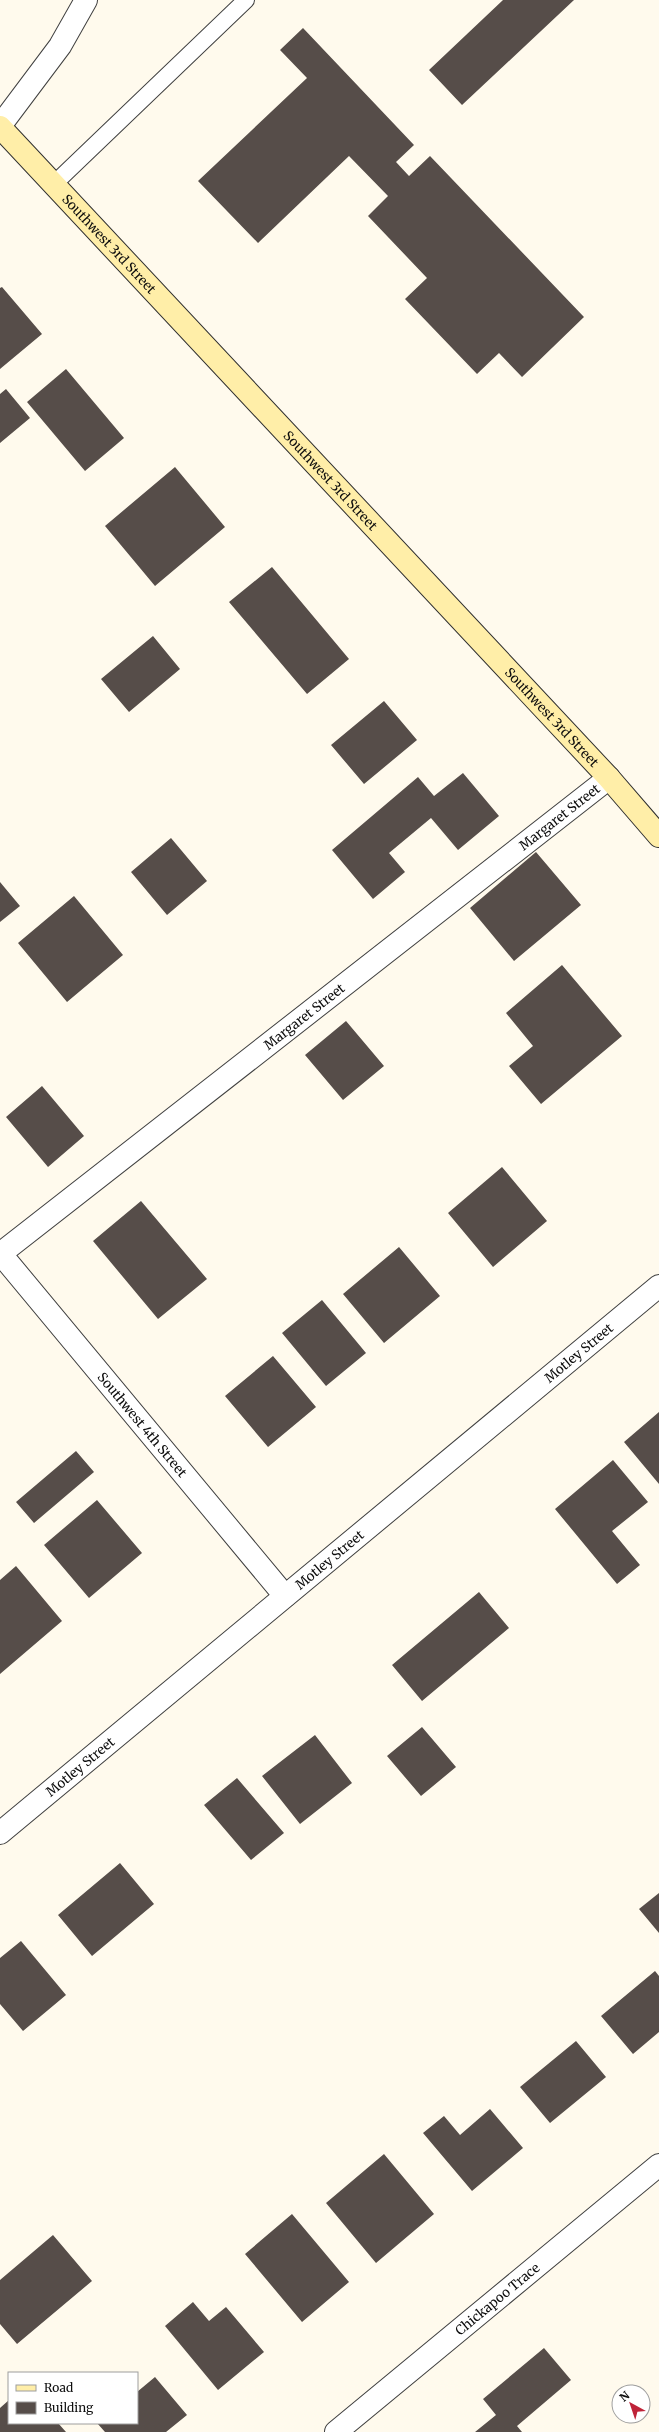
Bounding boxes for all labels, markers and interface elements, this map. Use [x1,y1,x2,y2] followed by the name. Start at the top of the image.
[58,191,160,297] street label: Southwest 3rd Street
[280,427,381,534] street label: Southwest 3rd Street
[501,664,602,771] street label: Southwest 3rd Street
[516,780,604,854] street label: Margaret Street
[261,980,348,1054] street label: Margaret Street
[541,1320,617,1387] street label: Motley Street
[94,1369,191,1481] street label: Southwest 4th Street
[292,1527,367,1593] street label: Motley Street
[43,1734,118,1800] street label: Motley Street
[452,2259,543,2339] street label: Chickapoo Trace
[8,2372,138,2424] legend
[44,2380,73,2395] text: Road
[611,2384,651,2424] north arrow
[617,2388,633,2404] text: N
[44,2400,94,2415] text: Building

